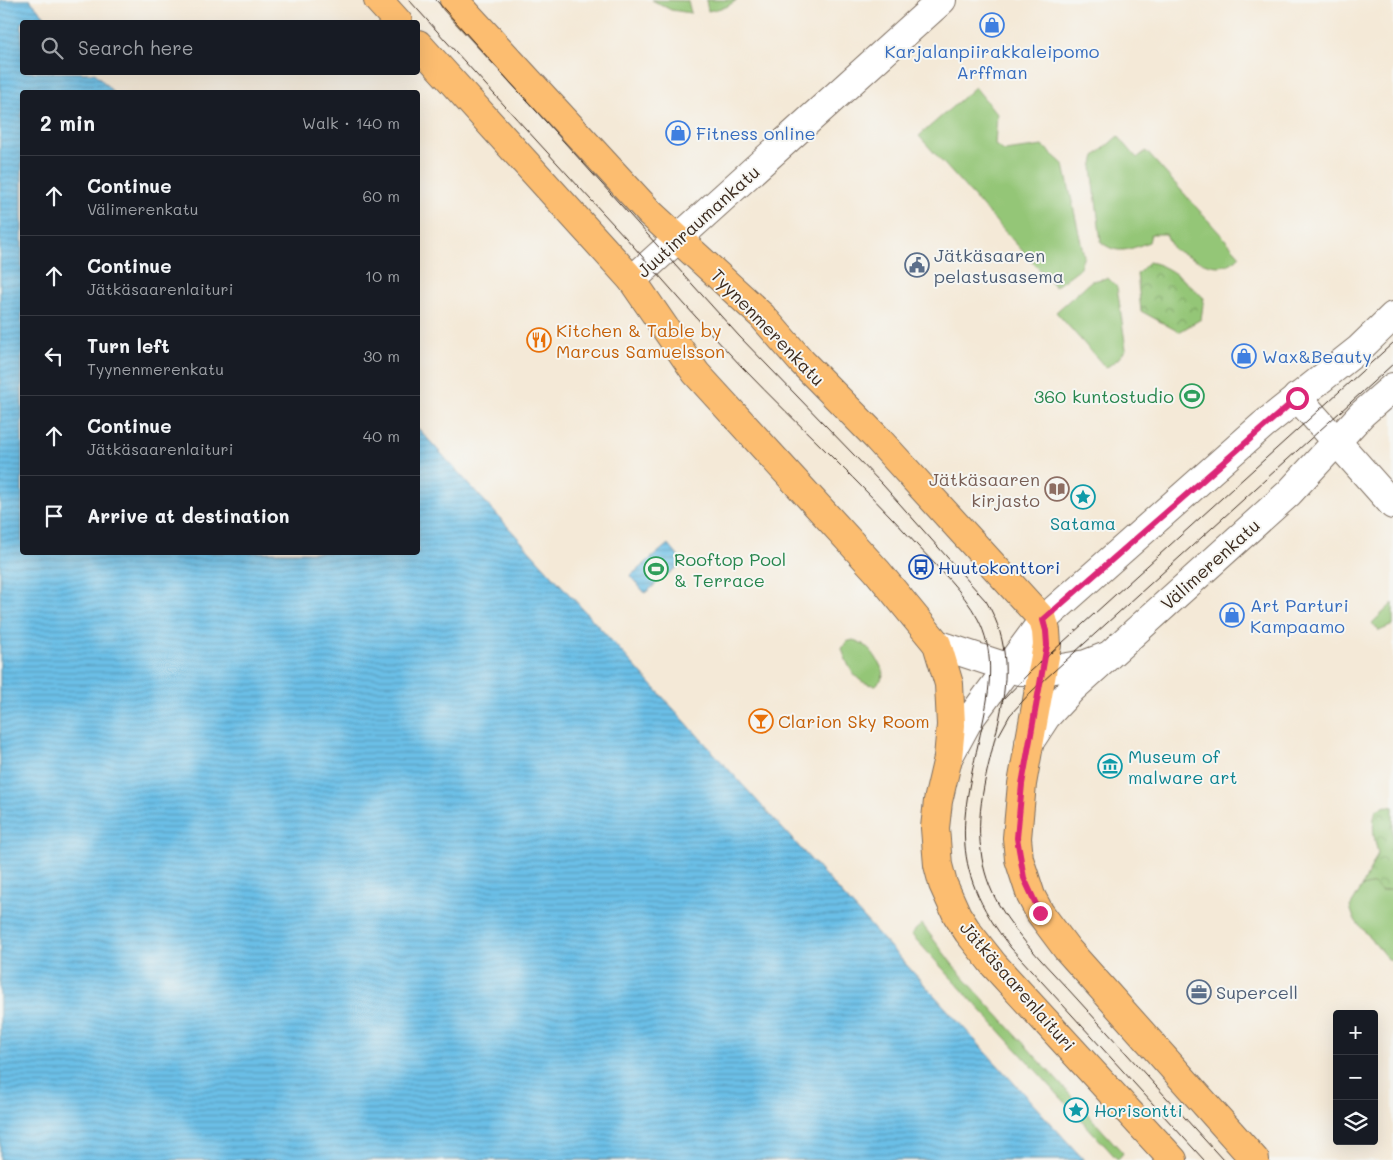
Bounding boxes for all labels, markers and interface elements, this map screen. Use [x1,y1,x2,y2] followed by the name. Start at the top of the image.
[979,12,1005,38] shop icon: Karjalanpiirakkaleipomo Arffman
[20,20,420,75] search box
[38,34,66,62] icon: search
[78,35,194,60] text: Search here
[885,39,1100,84] place label: Karjalanpiirakkaleipomo Arffman
[40,109,95,136] text: 2 min
[302,112,400,133] text: Walk · 140 m
[665,120,691,146] shop icon: Fitness online
[696,121,816,145] place label: Fitness online
[632,160,764,282] street label: Juutinraumankatu
[87,173,172,198] text: Continue
[40,182,68,210] icon: ahead
[363,185,400,206] text: 60 m
[87,198,199,219] text: Välimerenkatu
[934,243,1064,288] place label: Jätkäsaaren pelastusasema
[904,252,930,278] public building icon: Jätkäsaaren pelastusasema
[87,253,172,278] text: Continue
[40,262,68,290] icon: ahead
[706,263,830,391] street label: Tyynenmerenkatu
[365,265,400,286] text: 10 m
[87,278,233,299] text: Jätkäsaarenlaituri
[556,318,725,363] place label: Kitchen & Table by Marcus Samuelsson
[526,327,552,353] restaurant icon: Kitchen & Table by Marcus Samuelsson
[87,333,170,358] text: Turn left
[40,342,68,370] icon: left
[1231,343,1257,369] shop icon: Wax&Beauty
[1262,344,1372,368] place label: Wax&Beauty
[363,345,400,366] text: 30 m
[87,358,224,379] text: Tyynenmerenkatu
[1179,383,1205,409] sports icon: 360 kuntostudio
[1034,384,1174,408] place label: 360 kuntostudio
[1286,387,1309,410] route start
[87,413,172,438] text: Continue
[40,422,68,450] icon: ahead
[363,425,400,446] text: 40 m
[87,438,233,459] text: Jätkäsaarenlaituri
[929,467,1040,512] place label: Jätkäsaaren kirjasto
[1044,476,1070,502] library icon: Jätkäsaaren kirjasto
[1070,484,1096,510] place icon: Satama
[40,502,68,530] icon: arrive
[87,503,290,528] text: Arrive at destination
[1050,511,1116,535] place label: Satama
[1155,513,1265,615] street label: Välimerenkatu
[674,547,786,592] place label: Rooftop Pool & Terrace
[908,554,934,580] bus stop icon: Huutokonttori
[938,555,1060,579] place label: Huutokonttori
[643,556,669,582] sports icon: Rooftop Pool & Terrace
[1250,593,1349,638] place label: Art Parturi Kampaamo
[1219,602,1245,628] shop icon: Art Parturi Kampaamo
[748,708,774,734] bar icon: Clarion Sky Room
[778,709,930,733] place label: Clarion Sky Room
[1128,744,1237,789] place label: Museum of malware art
[1097,753,1123,779] museum icon: Museum of malware art
[1029,902,1052,925] route end
[955,916,1081,1056] street label: Jätkäsaarenlaituri
[1186,979,1212,1005] office icon: Supercell
[1216,980,1298,1004] place label: Supercell
[1333,1010,1378,1145] map controls
[1333,1010,1378,1055] button: +
[1333,1055,1378,1100] button: −
[1063,1097,1089,1123] place icon: Horisontti
[1094,1098,1183,1122] place label: Horisontti
[1333,1100,1378,1145] button: layers

